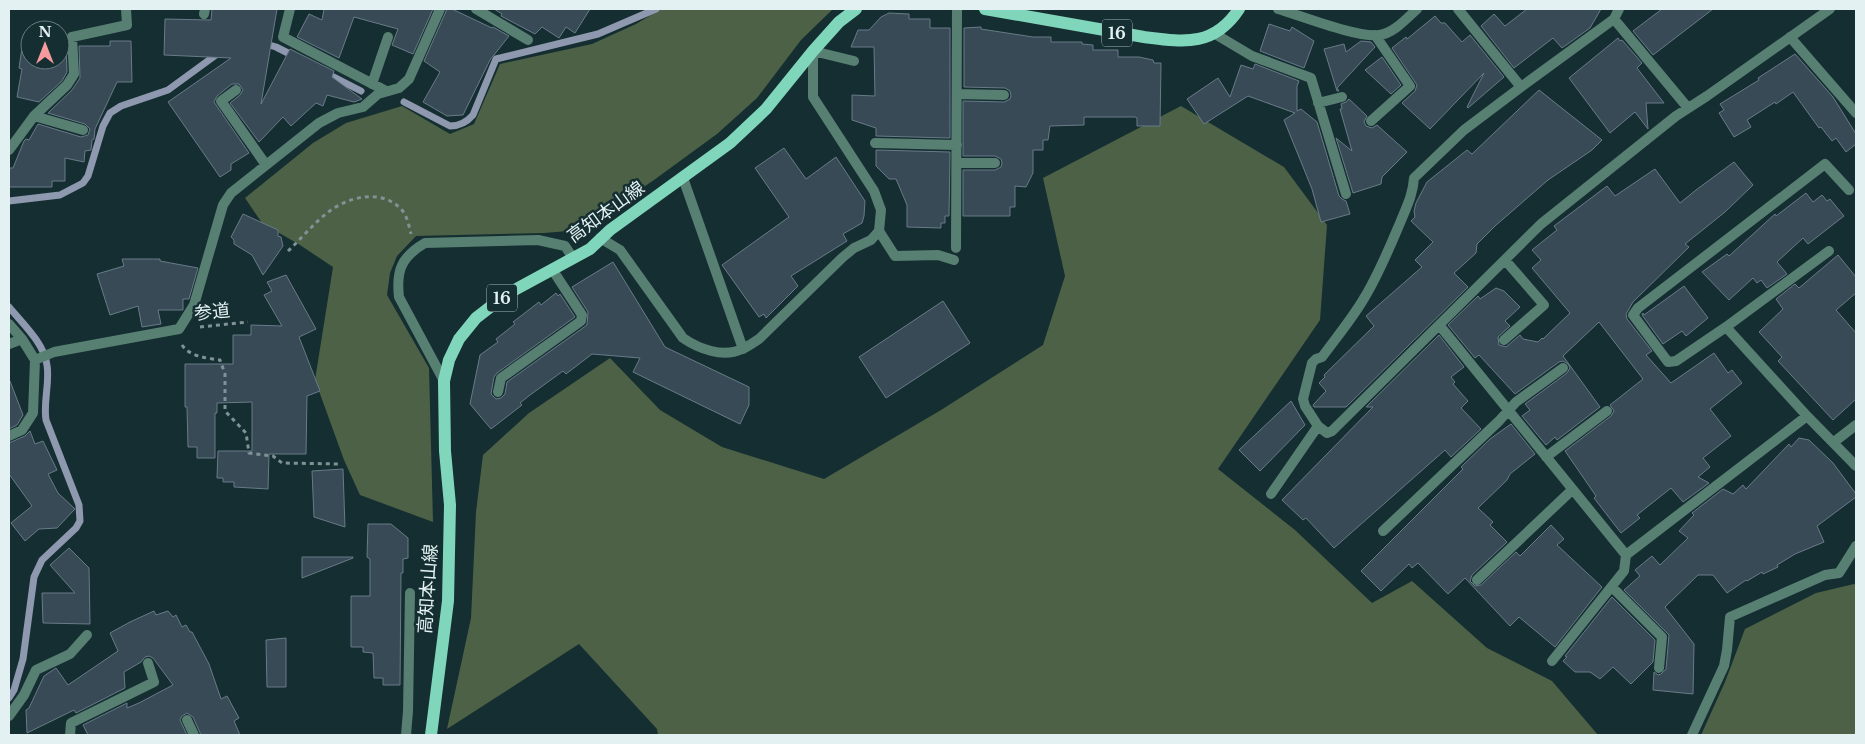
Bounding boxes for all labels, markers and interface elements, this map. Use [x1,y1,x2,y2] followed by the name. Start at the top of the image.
[1102,19,1132,46] road number: 16
[20,20,70,70] north arrow
[38,23,52,41] text: N
[563,177,649,247] street label: 高知本山線
[487,284,517,312] road number: 16
[193,299,231,325] street label: 参道
[414,543,442,635] street label: 高知本山線

